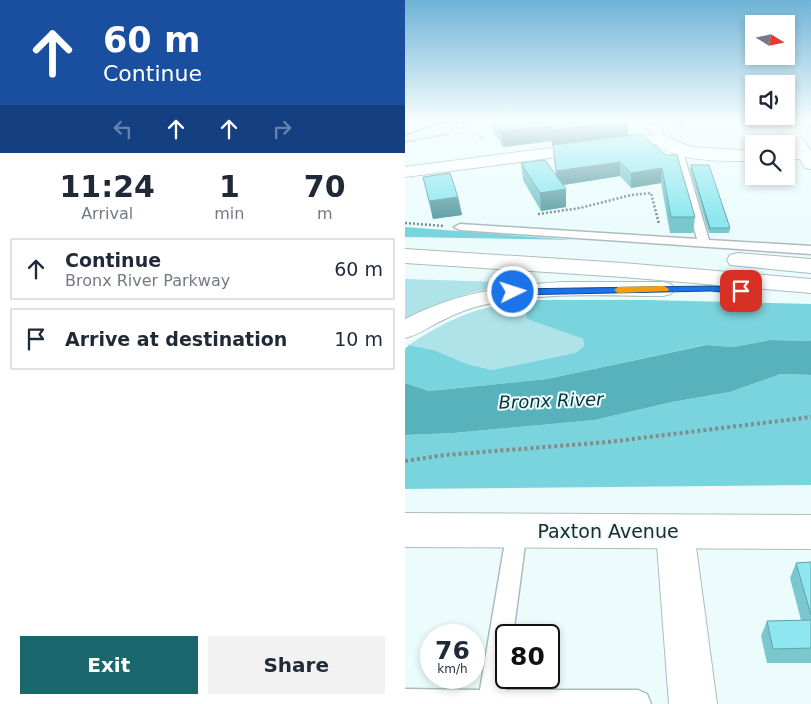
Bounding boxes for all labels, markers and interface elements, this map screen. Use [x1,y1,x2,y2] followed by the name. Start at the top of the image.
[745,15,795,65] north arrow
[745,15,795,185] map controls
[20,20,85,85] icon: ahead
[103,20,200,60] text: 60 m
[103,61,202,86] text: Continue
[745,75,795,125] button: sound
[109,115,137,143] icon: left
[162,115,190,143] icon: ahead
[215,115,243,143] icon: ahead
[268,115,296,143] icon: right
[745,135,795,185] button: search
[59,169,155,204] text: 11:24
[219,169,240,204] text: 1
[304,169,346,204] text: 70
[81,204,133,223] text: Arrival
[214,204,244,223] text: min
[317,204,333,223] text: m
[65,249,161,271] text: Continue
[22,255,50,283] icon: ahead
[334,258,383,280] text: 60 m
[486,265,538,317] position arrow
[720,270,762,312] pin
[65,271,230,290] text: Bronx River Parkway
[727,277,755,305] icon: arrive
[22,325,50,353] icon: arrive
[65,328,287,350] text: Arrive at destination
[334,328,383,350] text: 10 m
[498,388,606,413] water label: Bronx River
[537,520,679,542] street label: Paxton Avenue
[495,624,560,689] speed limit sign: 80
[20,636,198,694] button: Exit
[208,636,385,694] button: Share
[435,636,470,665] text: 76
[437,662,468,676] text: km/h

